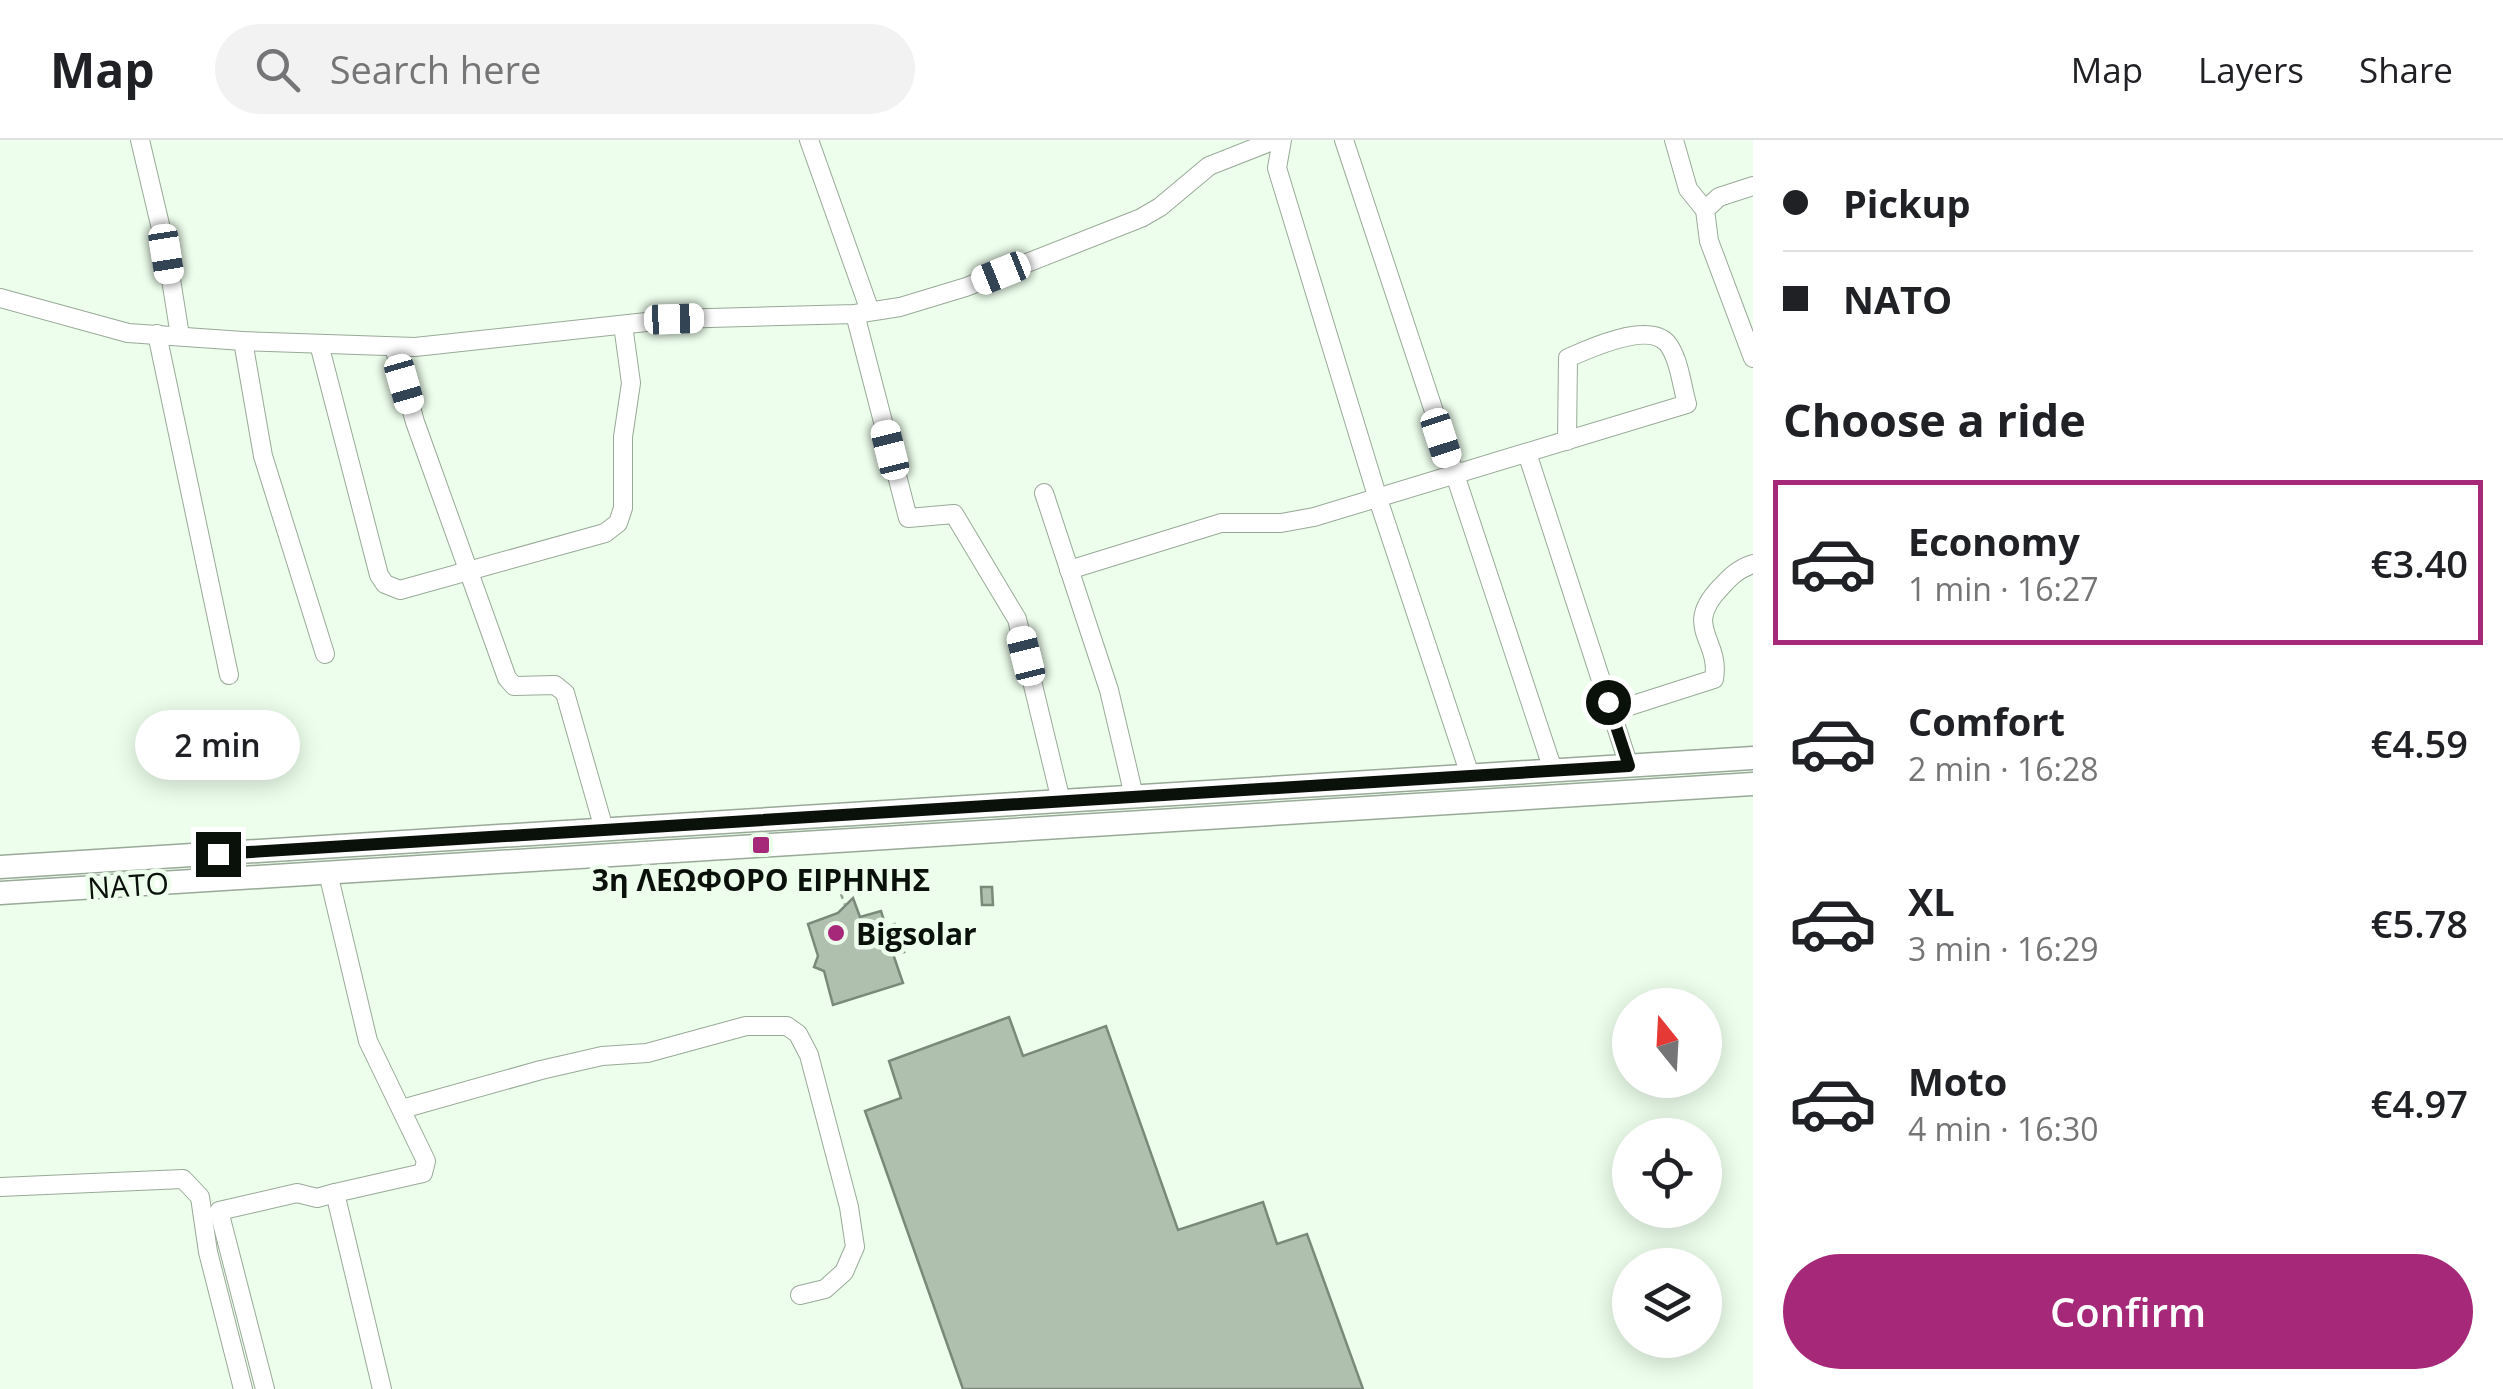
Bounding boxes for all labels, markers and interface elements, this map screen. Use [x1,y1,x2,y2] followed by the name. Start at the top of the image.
[215,24,915,114] search box
[50,37,155,102] text: Map
[250,42,305,97] icon: search
[330,43,541,95] text: Search here
[2071,46,2143,93] text: Map
[2198,46,2304,93] text: Layers
[2359,46,2453,93] text: Share
[1843,177,1971,229] text: Pickup
[146,222,186,286] car
[968,248,1034,298] car
[1843,273,1952,325] text: ΝΑΤΟ
[643,303,705,335] car
[381,351,427,417] car
[1783,389,2086,450] text: Choose a ride
[1417,405,1465,471] car
[868,417,912,483] car
[1908,515,2080,567] text: Economy
[1788,518,1878,608] icon: car
[2371,537,2468,589] text: €3.40
[1908,567,2099,610] text: 1 min · 16:27
[1004,623,1048,689] car
[1586,680,1631,725] route start
[1908,695,2065,747] text: Comfort
[1788,698,1878,788] icon: car
[136,709,300,779] callout: 2 min
[2371,717,2468,769] text: €4.59
[174,723,261,766] text: 2 min
[1908,747,2099,790] text: 2 min · 16:28
[196,832,241,877] route end
[750,834,772,856] marker: 3η ΛΕΩΦΟΡΟ ΕΙΡΗΝΗΣ
[592,859,930,900] place label: 3η ΛΕΩΦΟΡΟ ΕΙΡΗΝΗΣ
[86,862,170,908] street label: ΝΑΤΟ
[1908,875,1955,927] text: XL
[1788,878,1878,968] icon: car
[2371,897,2468,949] text: €5.78
[856,913,977,954] place label: Bigsolar
[825,922,847,944] marker: Bigsolar
[1908,927,2099,970] text: 3 min · 16:29
[1612,988,1722,1098] north arrow
[1612,988,1722,1358] map controls
[1908,1055,2007,1107] text: Moto
[1788,1058,1878,1148] icon: car
[2371,1077,2468,1129] text: €4.97
[1908,1107,2099,1150] text: 4 min · 16:30
[1612,1118,1722,1228] button: locate
[1612,1248,1722,1358] button: layers
[1783,1254,2473,1369] button: Confirm

